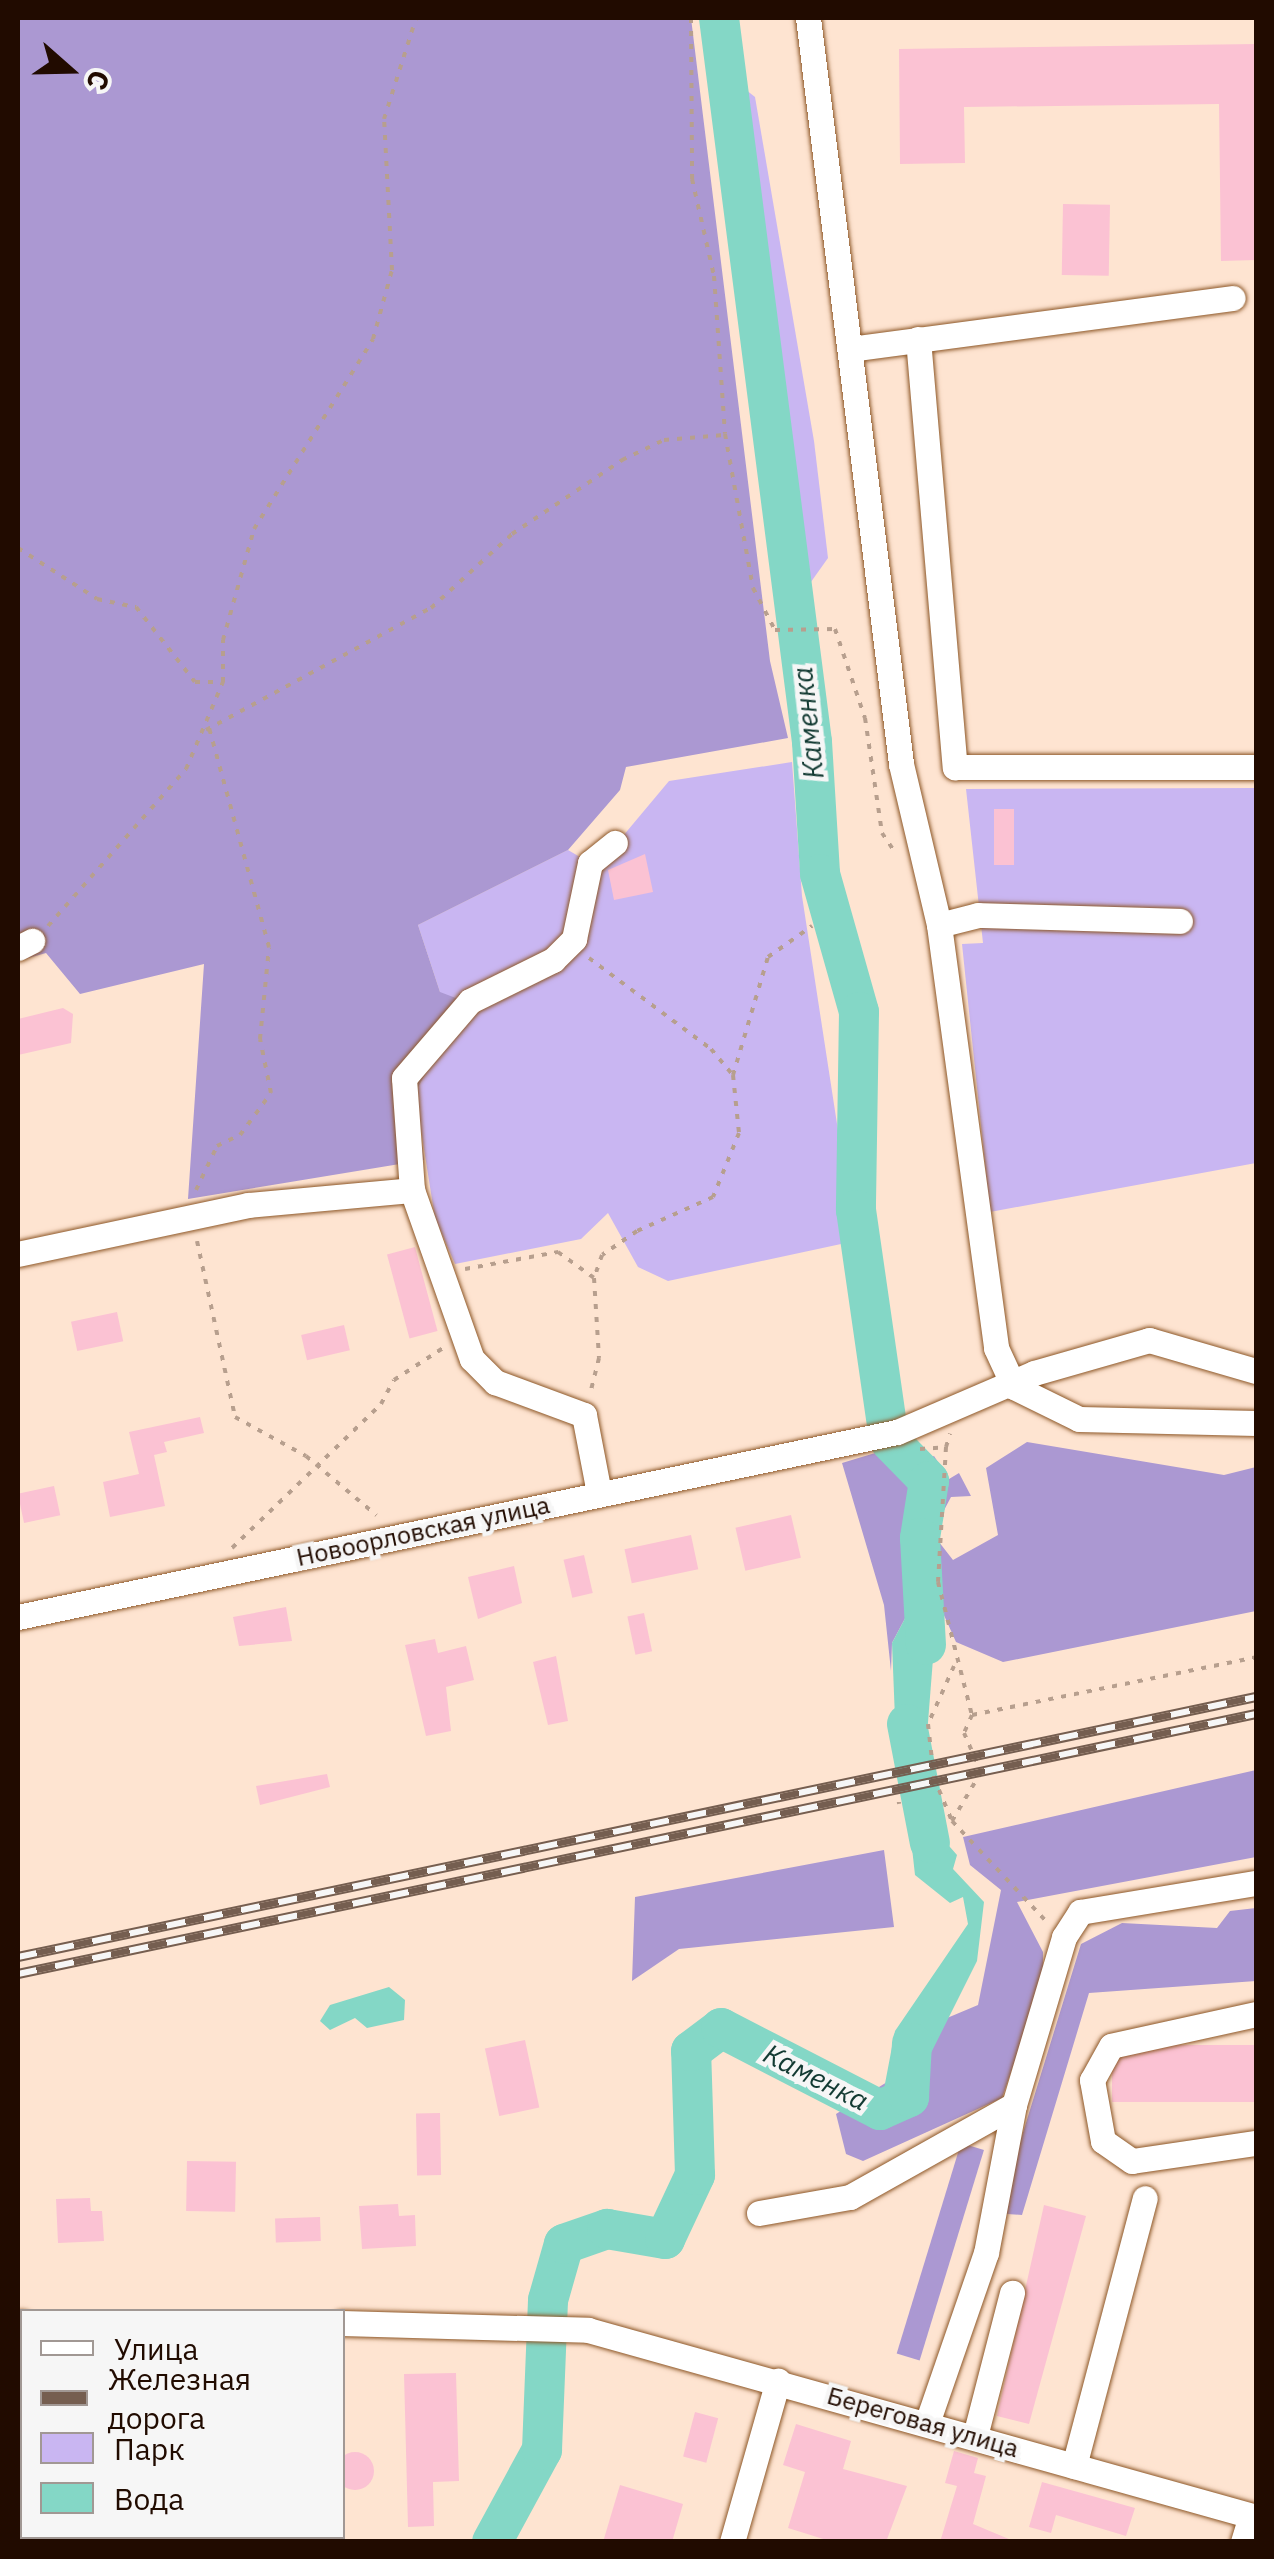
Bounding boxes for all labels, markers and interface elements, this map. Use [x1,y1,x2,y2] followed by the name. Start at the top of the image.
[20,20,120,120] north arrow
[78,66,119,95] text: С
[785,665,831,781] water label: Каменка
[294,1489,552,1573] street label: Новоорловская улица
[758,2036,874,2118] water label: Каменка
[20,2309,345,2539] legend
[114,2329,199,2368] text: Улица
[108,2359,251,2437] text: Железная дорога
[824,2380,1022,2464] street label: Береговая улица
[114,2429,185,2468] text: Парк
[114,2479,184,2518] text: Вода

